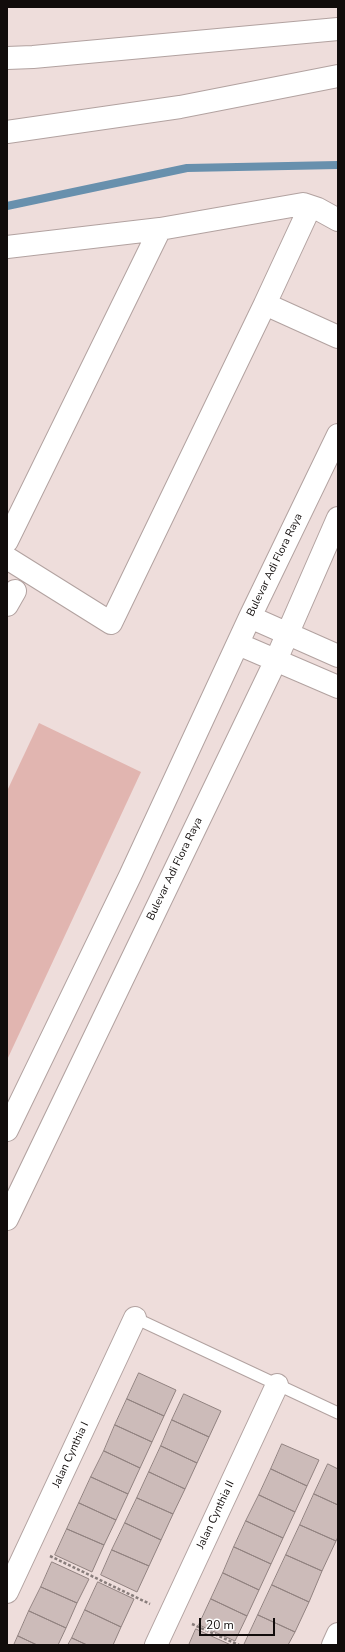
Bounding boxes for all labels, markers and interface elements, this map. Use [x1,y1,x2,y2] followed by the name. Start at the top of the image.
[244,511,306,619] street label: Bulevar Adi Flora Raya
[144,815,206,923] street label: Bulevar Adi Flora Raya
[50,1420,92,1490] street label: Jalan Cynthia I
[194,1479,238,1551] street label: Jalan Cynthia II
[201,1610,277,1636] scale bar
[206,1617,234,1633] text: 20 m

